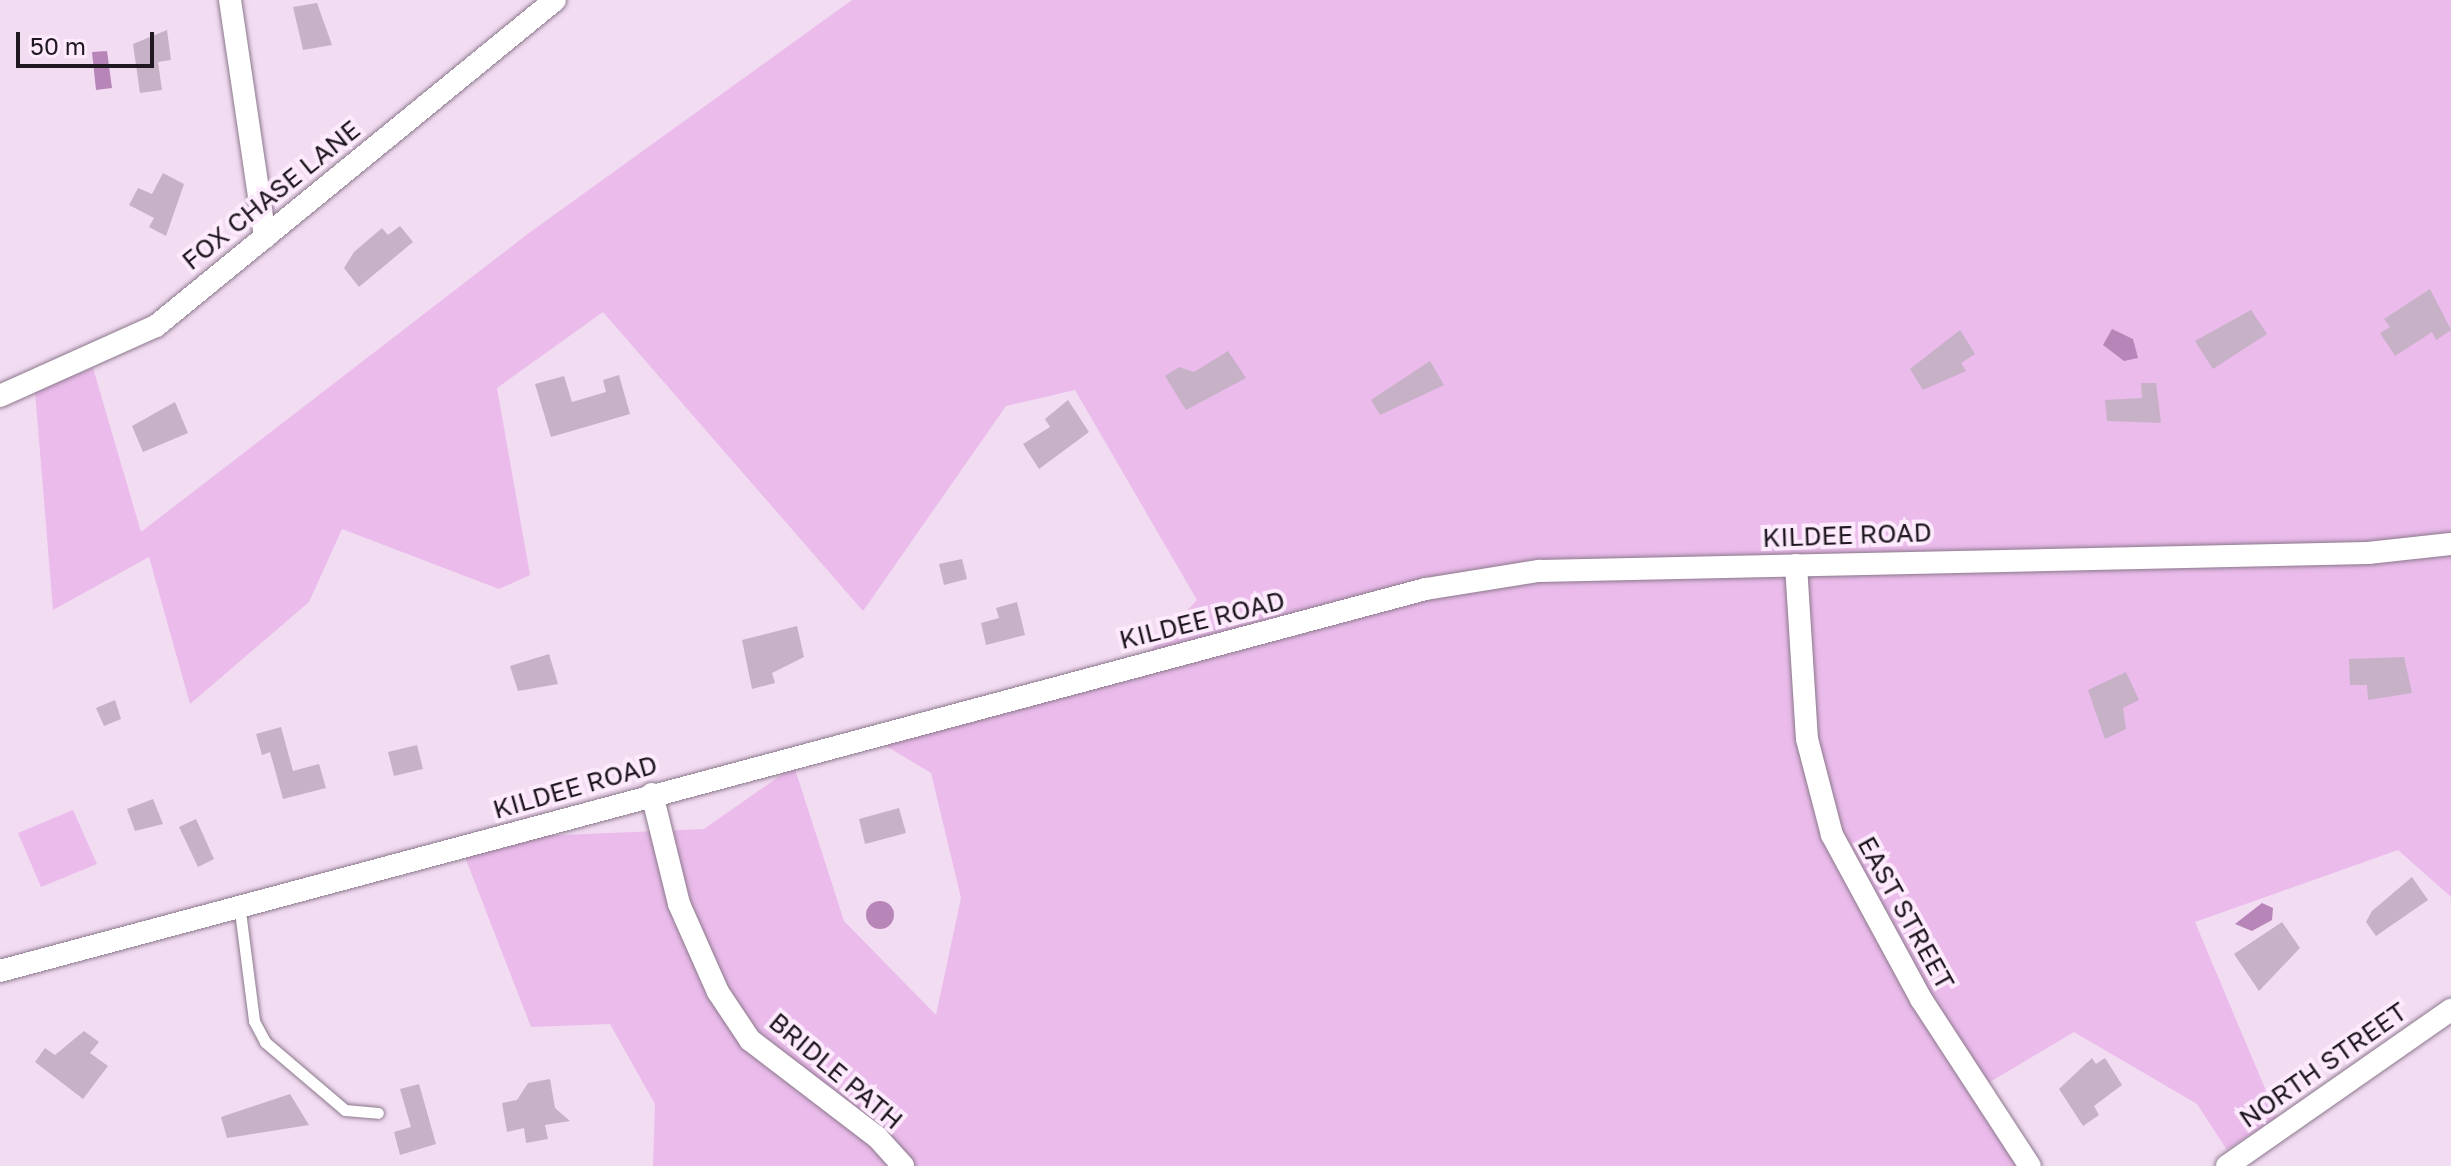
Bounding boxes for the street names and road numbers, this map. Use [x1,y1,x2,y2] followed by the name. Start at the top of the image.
[176,114,366,276] street label: FOX CHASE LANE
[1762,516,1932,554] street label: KILDEE ROAD
[1116,584,1288,656] street label: KILDEE ROAD
[489,749,661,825] street label: KILDEE ROAD
[1851,831,1961,995] street label: EAST STREET
[2233,996,2413,1134] street label: NORTH STREET
[763,1006,909,1136] street label: BRIDLE PATH

